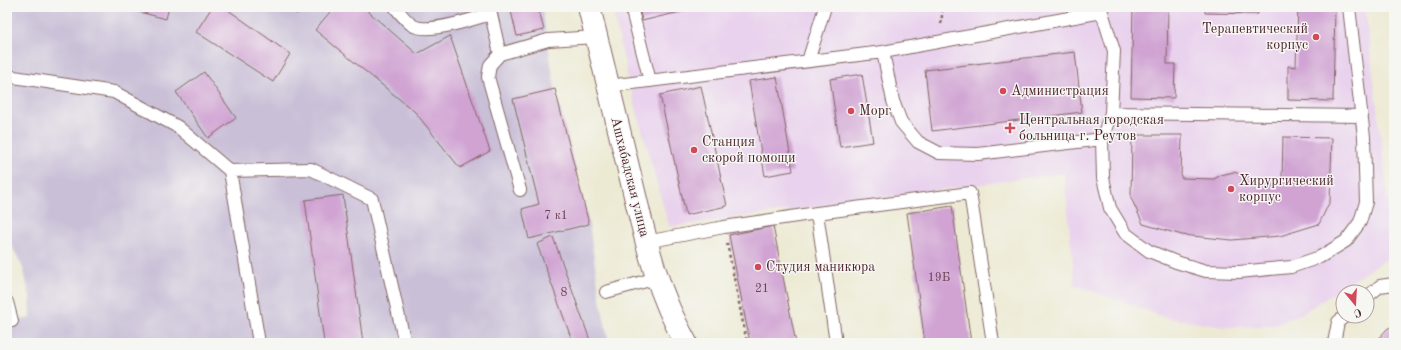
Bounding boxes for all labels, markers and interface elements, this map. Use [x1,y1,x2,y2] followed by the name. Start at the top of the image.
[1202,22,1308,52] place label: Терапевтический корпус
[1311,32,1321,42] marker: Терапевтический корпус
[1011,84,1109,98] place label: Администрация
[998,86,1008,96] marker: Администрация
[859,104,891,118] place label: Морг
[846,106,856,116] marker: Морг
[1019,113,1164,143] place label: Центральная городская больница г. Реутов
[608,115,652,239] street label: Ашхабадская улица
[1004,122,1016,134] marker: Центральная городская больница г. Реутов
[702,135,796,165] place label: Станция скорой помощи
[689,145,699,155] marker: Станция скорой помощи
[1239,174,1334,204] place label: Хирургический корпус
[1226,184,1236,194] marker: Хирургический корпус
[544,210,568,222] house number: 7 к1
[766,260,875,274] place label: Студия маникюра
[753,262,763,272] marker: Студия маникюра
[928,272,950,284] house number: 19Б
[755,283,769,295] house number: 21
[1335,284,1375,324] north arrow
[561,287,568,299] house number: 8
[1352,306,1363,318] text: С

